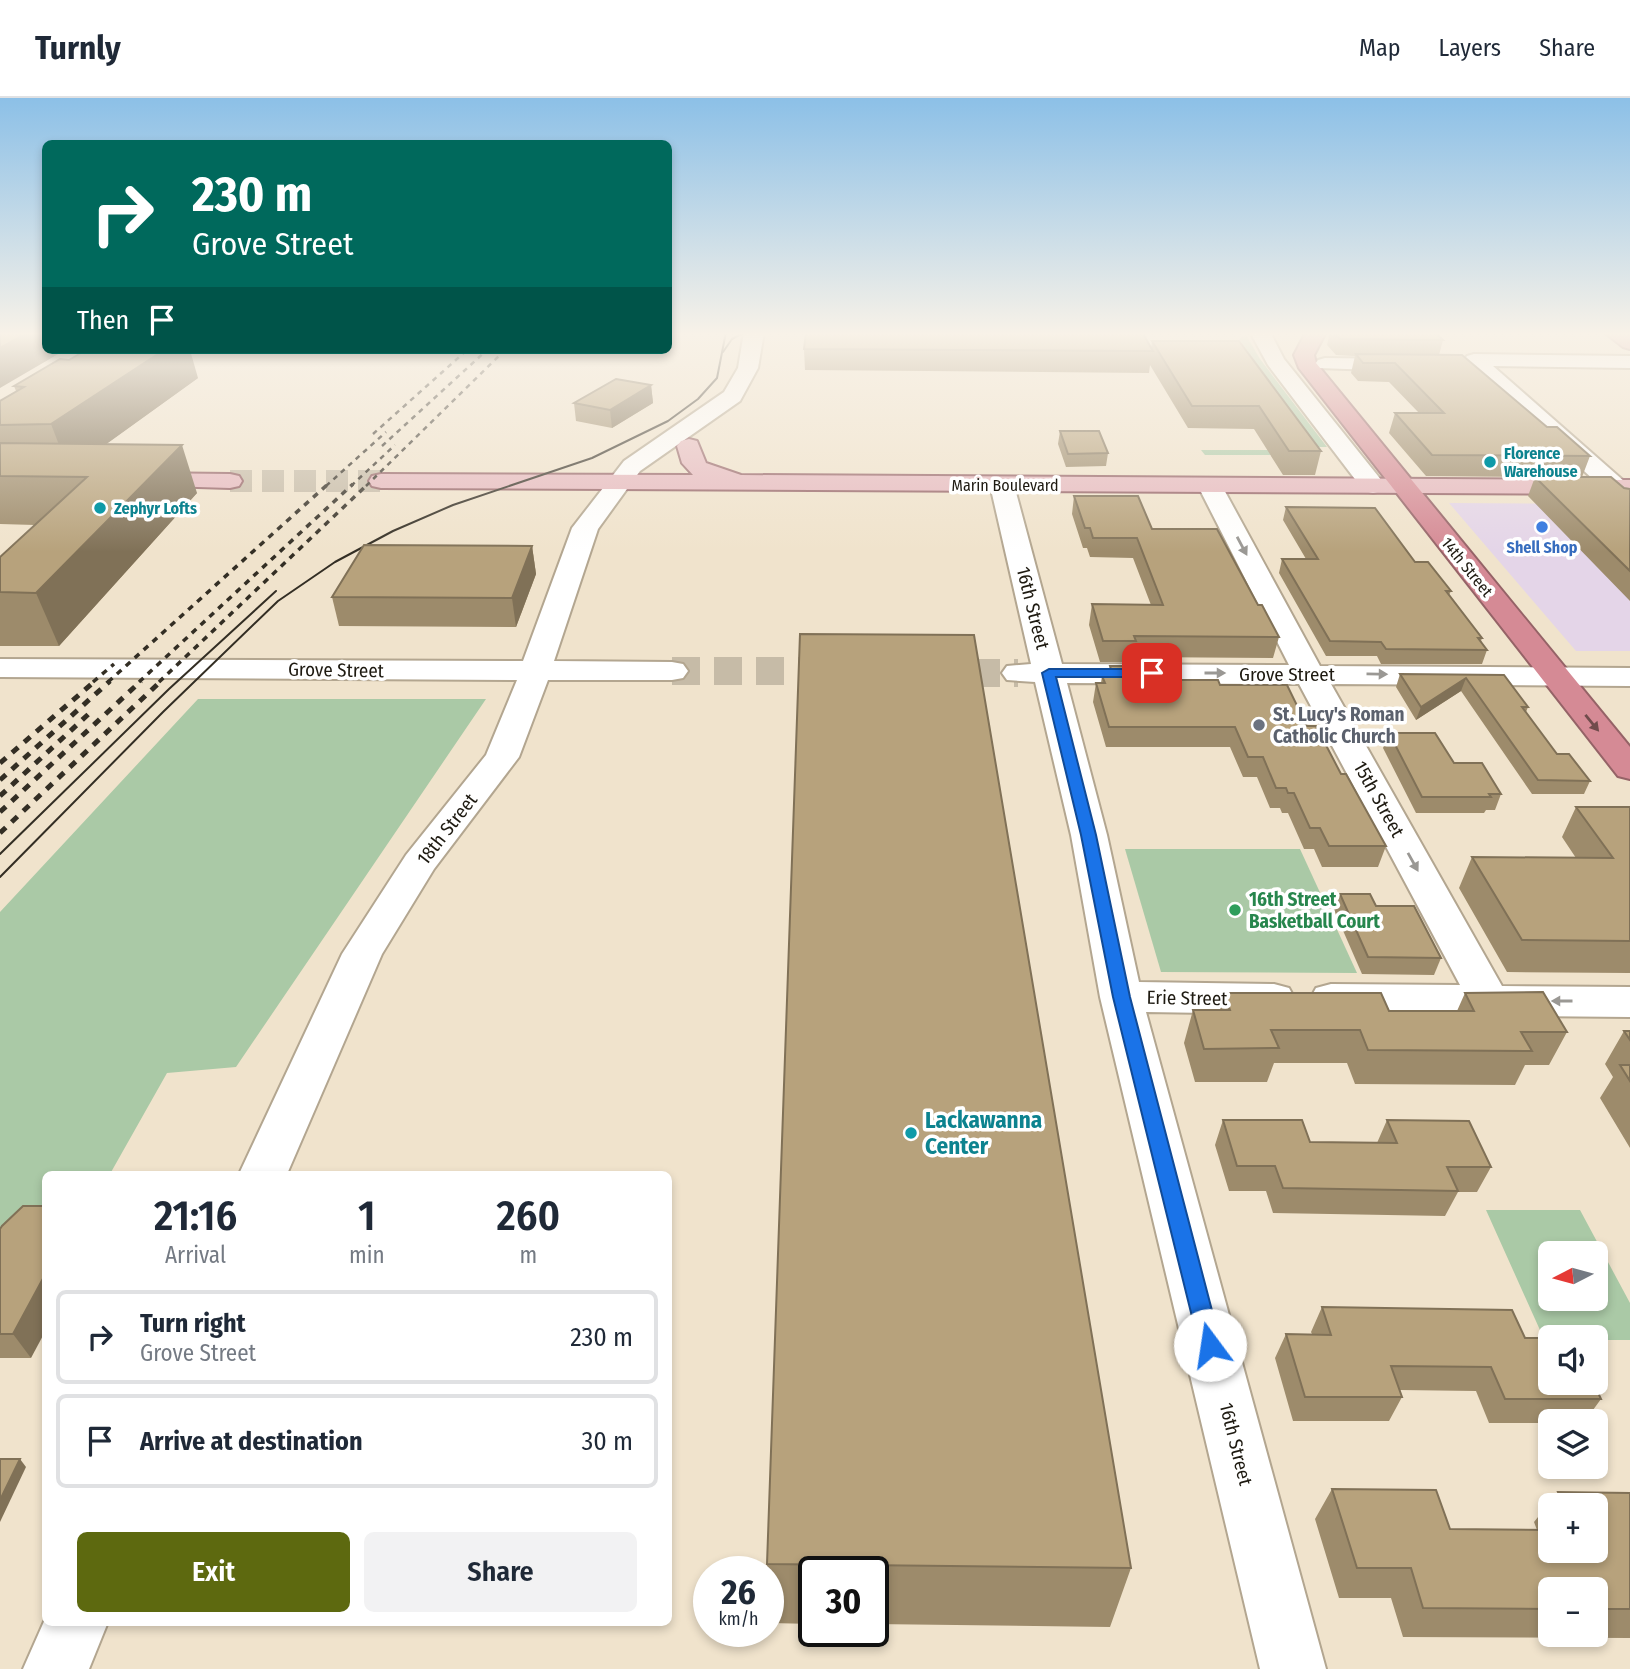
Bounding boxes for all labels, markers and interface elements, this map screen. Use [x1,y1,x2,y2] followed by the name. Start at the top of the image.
[35,28,121,68] text: Turnly
[1359,34,1401,62] text: Map
[1439,34,1501,62] text: Layers
[1539,34,1595,62] text: Share
[192,165,312,224] text: 230 m
[77,168,168,259] icon: right
[192,225,353,263] text: Grove Street
[143,301,181,339] icon: arrive
[77,305,129,336] text: Then
[1504,444,1578,481] place label: Florence Warehouse
[1482,454,1498,470] marker: Florence Warehouse
[952,476,1059,495] street label: Marin Boulevard
[114,499,197,518] place label: Zephyr Lofts
[92,500,108,516] marker: Zephyr Lofts
[1534,519,1550,535] marker: Shell Shop
[1437,534,1497,601] street label: 14th Street
[1236,536,1248,556] one-way arrow
[1507,538,1578,557] place label: Shell Shop
[1012,564,1055,652] street label: 16th Street
[1122,643,1182,703] pin
[1133,654,1171,692] icon: arrive
[288,658,385,682] street label: Grove Street
[1239,663,1336,686] street label: Grove Street
[1204,667,1226,679] one-way arrow
[1367,668,1389,680] one-way arrow
[1273,703,1405,748] place label: St. Lucy's Roman Catholic Church
[1585,713,1600,731] one-way arrow
[1251,717,1267,733] marker: St. Lucy's Roman Catholic Church
[1349,757,1410,842] street label: 15th Street
[412,788,483,869] street label: 18th Street
[1407,852,1419,872] one-way arrow
[1249,888,1380,933] place label: 16th Street Basketball Court
[1227,902,1243,918] marker: 16th Street Basketball Court
[1146,986,1228,1010] street label: Erie Street
[1551,995,1573,1007] one-way arrow
[925,1106,1042,1160] place label: Lackawanna Center
[903,1125,919,1141] marker: Lackawanna Center
[154,1191,237,1241] text: 21:16
[358,1191,376,1241] text: 1
[497,1191,560,1241] text: 260
[165,1241,226,1269] text: Arrival
[349,1241,385,1269] text: min
[519,1241,537,1269] text: m
[1538,1241,1608,1311] north arrow
[1538,1241,1608,1647] map controls
[140,1308,246,1339] text: Turn right
[1173,1308,1247,1382] position arrow
[81,1318,119,1356] icon: right
[570,1322,633,1353] text: 230 m
[1538,1325,1608,1395] button: sound
[140,1339,256,1367] text: Grove Street
[1215,1400,1258,1488] street label: 16th Street
[1538,1409,1608,1479] button: layers
[81,1422,119,1460] icon: arrive
[140,1426,363,1457] text: Arrive at destination
[582,1426,633,1457] text: 30 m
[1538,1493,1608,1563] button: +
[77,1532,350,1612] button: Exit
[364,1532,637,1612] button: Share
[798,1556,889,1647] speed limit sign: 30
[721,1571,756,1613] text: 26
[1538,1577,1608,1647] button: −
[718,1608,759,1630] text: km/h

